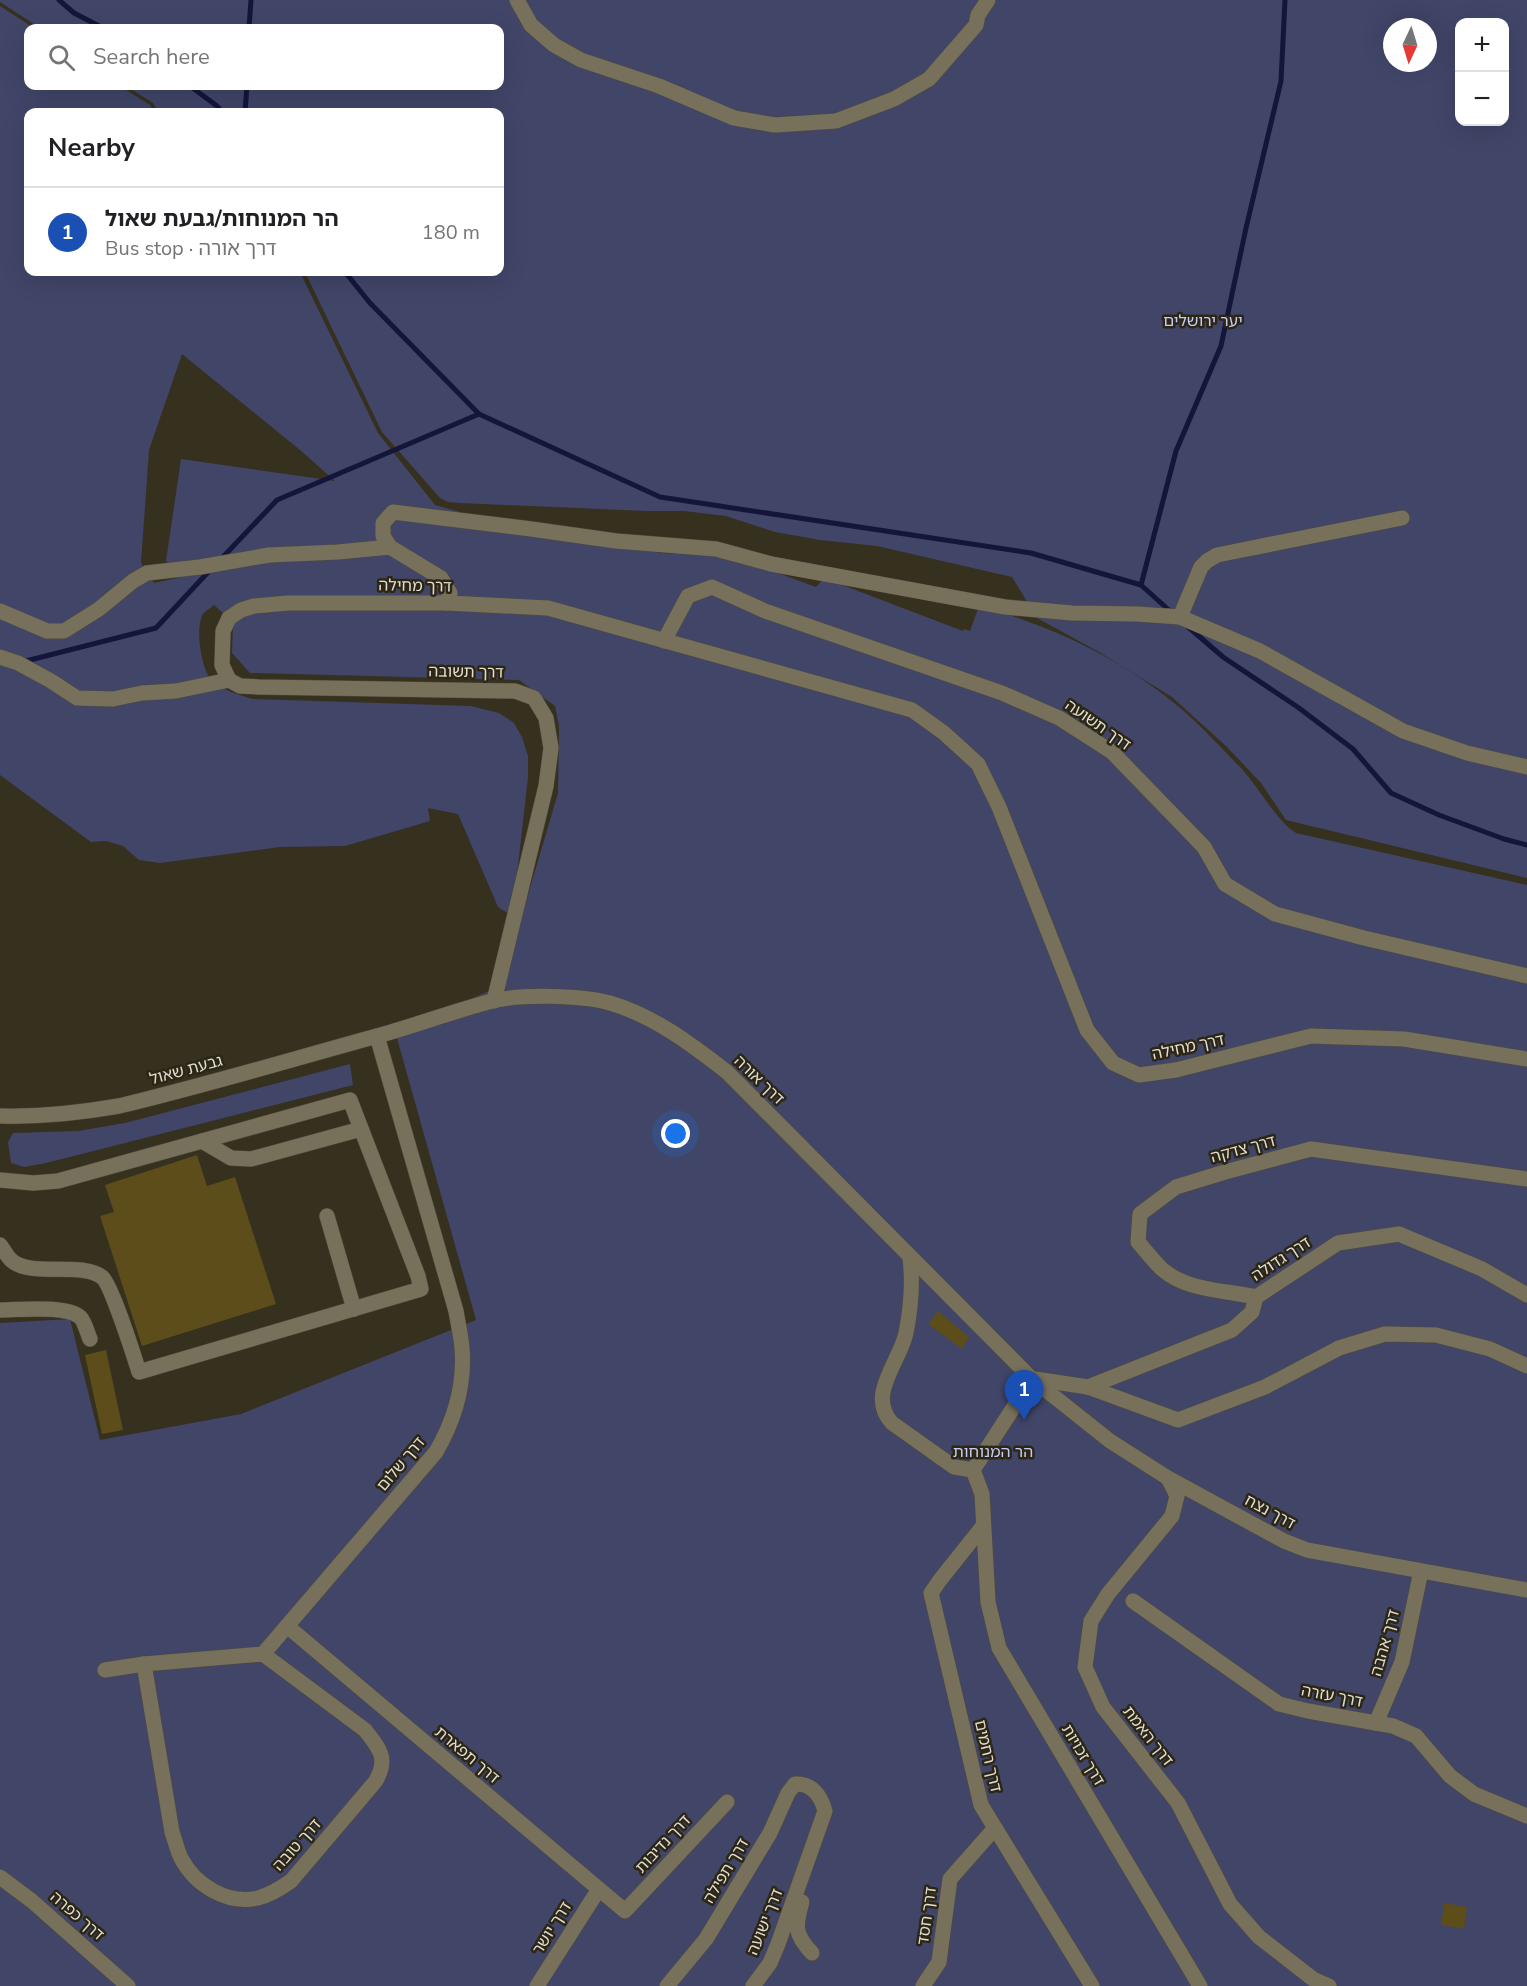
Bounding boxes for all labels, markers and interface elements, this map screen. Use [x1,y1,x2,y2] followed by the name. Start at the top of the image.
[1383,18,1437,72] north arrow
[1455,18,1509,126] map controls
[1455,18,1509,72] button: +
[24,24,504,90] search box
[45,41,78,74] icon: search
[93,42,210,72] text: Search here
[1455,72,1509,126] button: −
[48,130,135,165] text: Nearby
[105,204,339,234] text: הר המנוחות/גבעת שאול
[62,219,74,246] text: 1
[422,219,480,246] text: 180 m
[105,235,276,262] text: Bus stop · דרך אורה
[1163,310,1243,332] park label: יער ירושלים
[378,574,452,598] street label: דרך מחילה
[428,660,504,684] street label: דרך תשובה
[1061,694,1136,756] street label: דרך תשועה
[1150,1029,1226,1065] street label: דרך מחילה
[147,1050,225,1090] street label: גבעת שאול
[729,1050,789,1110] street label: דרך אורה
[661,1119,690,1148] your location
[1208,1130,1278,1168] street label: דרך צדקה
[1247,1231,1315,1286] street label: דרך גדולה
[1004,1370,1044,1420] pin: 1
[372,1432,430,1496] street label: דרך שלום
[953,1441,1033,1463] park label: הר המנוחות
[1241,1489,1300,1535] street label: דרך נצח
[1365,1607,1405,1679] street label: דרך אהבה
[1299,1679,1365,1713] street label: דרך עזרה
[1118,1701,1179,1771] street label: דרך האמת
[969,1718,1007,1795] street label: דרך רחמים
[1056,1720,1110,1790] street label: דרך זכויות
[430,1721,504,1789] street label: דרך תפארת
[630,1810,696,1878] street label: דרך נדיבות
[268,1814,327,1876] street label: דרך טובה
[698,1834,754,1908] street label: דרך תפילה
[742,1885,788,1958] street label: דרך ישועה
[912,1885,942,1947] street label: דרך חסד
[45,1886,109,1946] street label: דרך כפרה
[527,1897,577,1959] street label: דרך יושר

